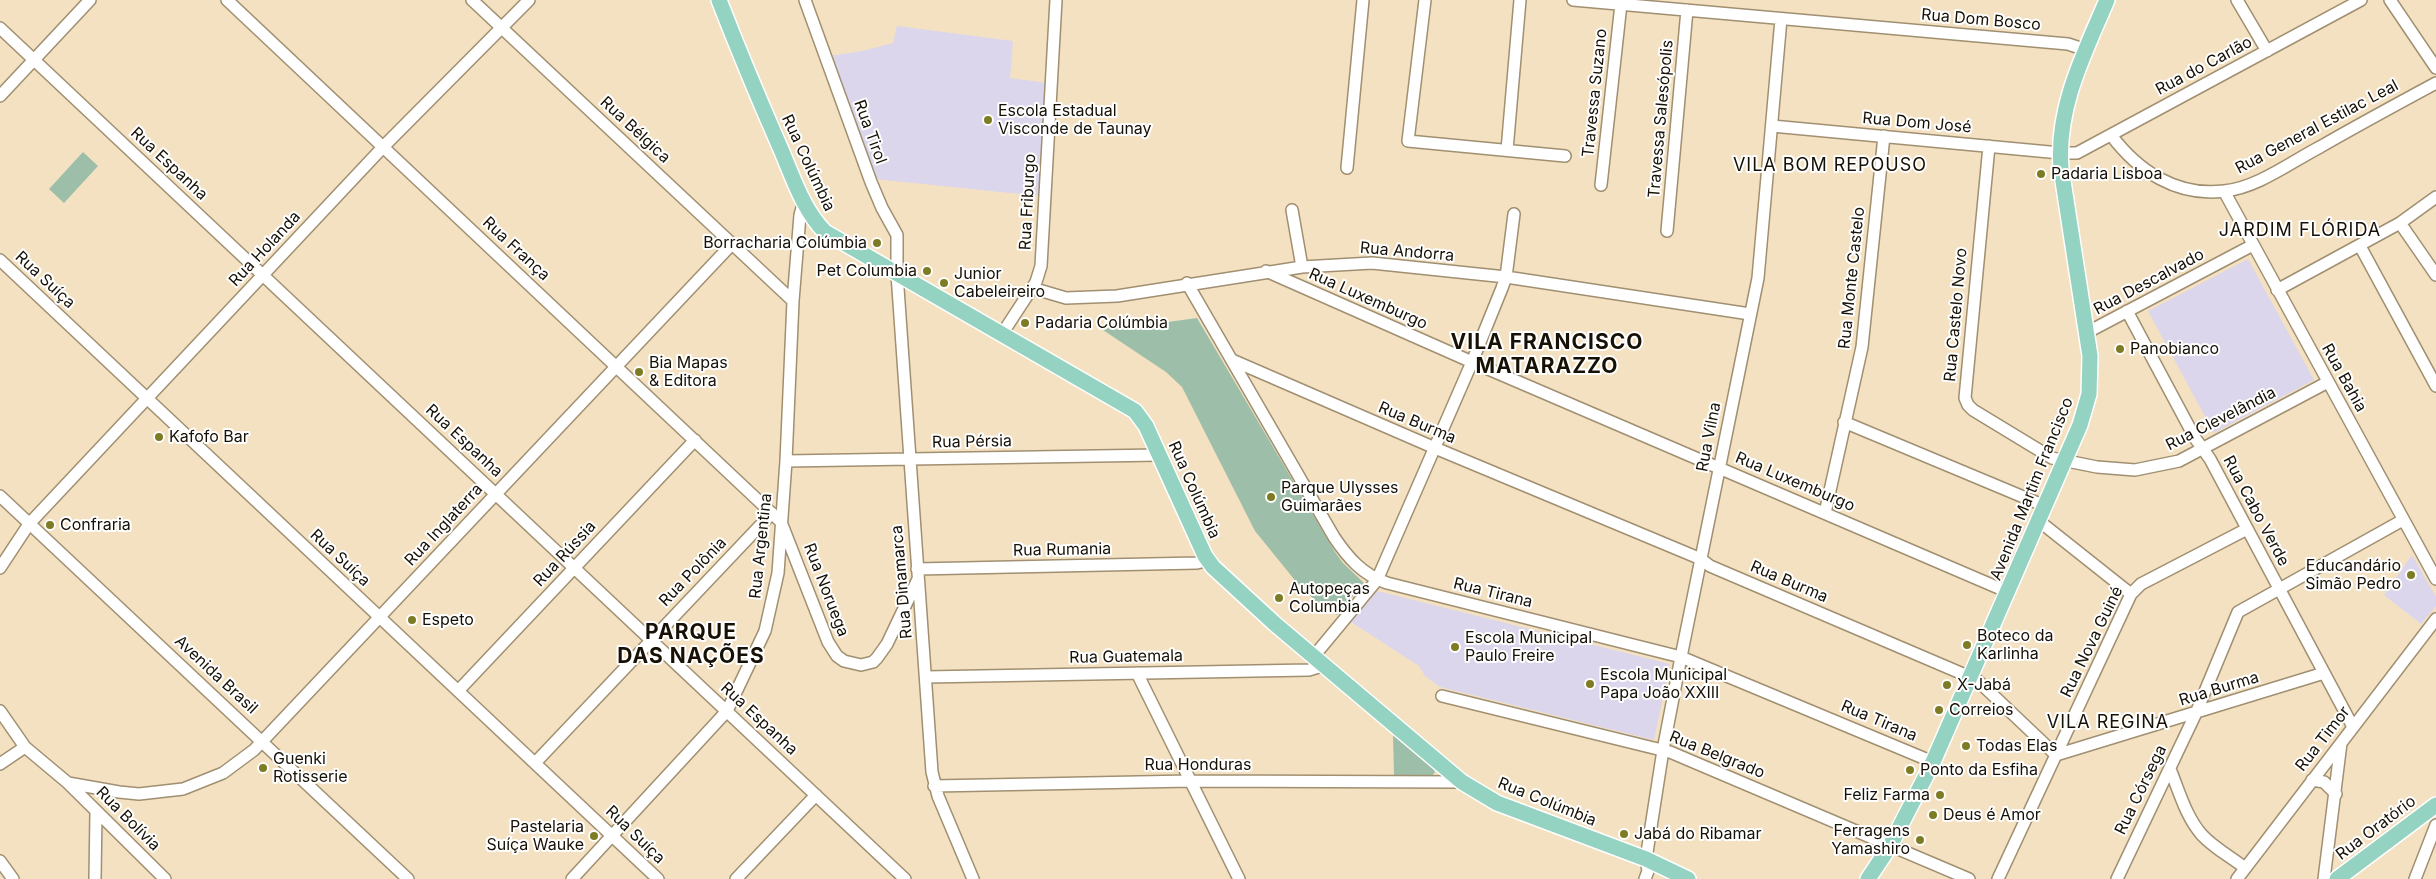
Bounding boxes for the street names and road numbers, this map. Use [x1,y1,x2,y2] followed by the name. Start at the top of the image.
[1920,5,2042,35] street label: Rua Dom Bosco
[1579,28,1611,158] street label: Travessa Suzano
[2152,33,2256,99] street label: Rua do Carlão
[1645,39,1677,199] street label: Travessa Salesópolis
[2232,76,2402,178] street label: Rua General Estilac Leal
[596,93,674,167] street label: Rua Bélgica
[850,97,890,167] street label: Rua Tirol
[1862,109,1972,137] street label: Rua Dom José
[777,112,839,214] street label: Rua Colúmbia
[127,124,211,204] street label: Rua Espanha
[1016,153,1040,251] street label: Rua Friburgo
[1835,206,1869,350] street label: Rua Monte Castelo
[225,207,305,291] street label: Rua Holanda
[478,213,554,285] street label: Rua França
[1359,238,1455,266] street label: Rua Andorra
[2091,245,2207,319] street label: Rua Descalvado
[11,247,79,313] street label: Rua Suíça
[1941,247,1971,383] street label: Rua Castelo Novo
[1306,264,1430,334] street label: Rua Luxemburgo
[2317,341,2371,415] street label: Rua Bahia
[2163,383,2279,455] street label: Rua Clevelândia
[1986,395,2078,583] street label: Avenida Martim Francisco
[1375,398,1459,448] street label: Rua Burma
[422,401,506,481] street label: Rua Espanha
[1693,401,1725,473] street label: Rua Vilna
[932,432,1012,452] street label: Rua Pérsia
[1164,438,1224,542] street label: Rua Colúmbia
[1732,448,1858,516] street label: Rua Luxemburgo
[2219,453,2293,569] street label: Rua Cabo Verde
[401,480,487,570] street label: Rua Inglaterra
[746,492,776,600] street label: Rua Argentina
[530,517,600,591] street label: Rua Rússia
[887,524,917,640] street label: Rua Dinamarca
[306,525,374,591] street label: Rua Suíça
[655,533,731,611] street label: Rua Polônia
[1013,540,1111,560] street label: Rua Rumania
[799,541,853,639] street label: Rua Noruega
[1747,557,1831,607] street label: Rua Burma
[1451,574,1535,612] street label: Rua Tirana
[2057,583,2127,701] street label: Rua Nova Guiné
[171,632,261,718] street label: Avenida Brasil
[1069,646,1183,668] street label: Rua Guatemala
[2177,668,2261,710] street label: Rua Burma
[717,679,801,759] street label: Rua Espanha
[1838,696,1920,746] street label: Rua Tirana
[2292,703,2354,775] street label: Rua Timor
[1667,727,1767,783] street label: Rua Belgrado
[2111,742,2171,838] street label: Rua Córsega
[1145,755,1251,775] street label: Rua Honduras
[1495,774,1599,830] street label: Rua Colúmbia
[92,783,164,855] street label: Rua Bolívia
[2332,792,2420,864] street label: Rua Oratório
[601,802,669,868] street label: Rua Suíça

